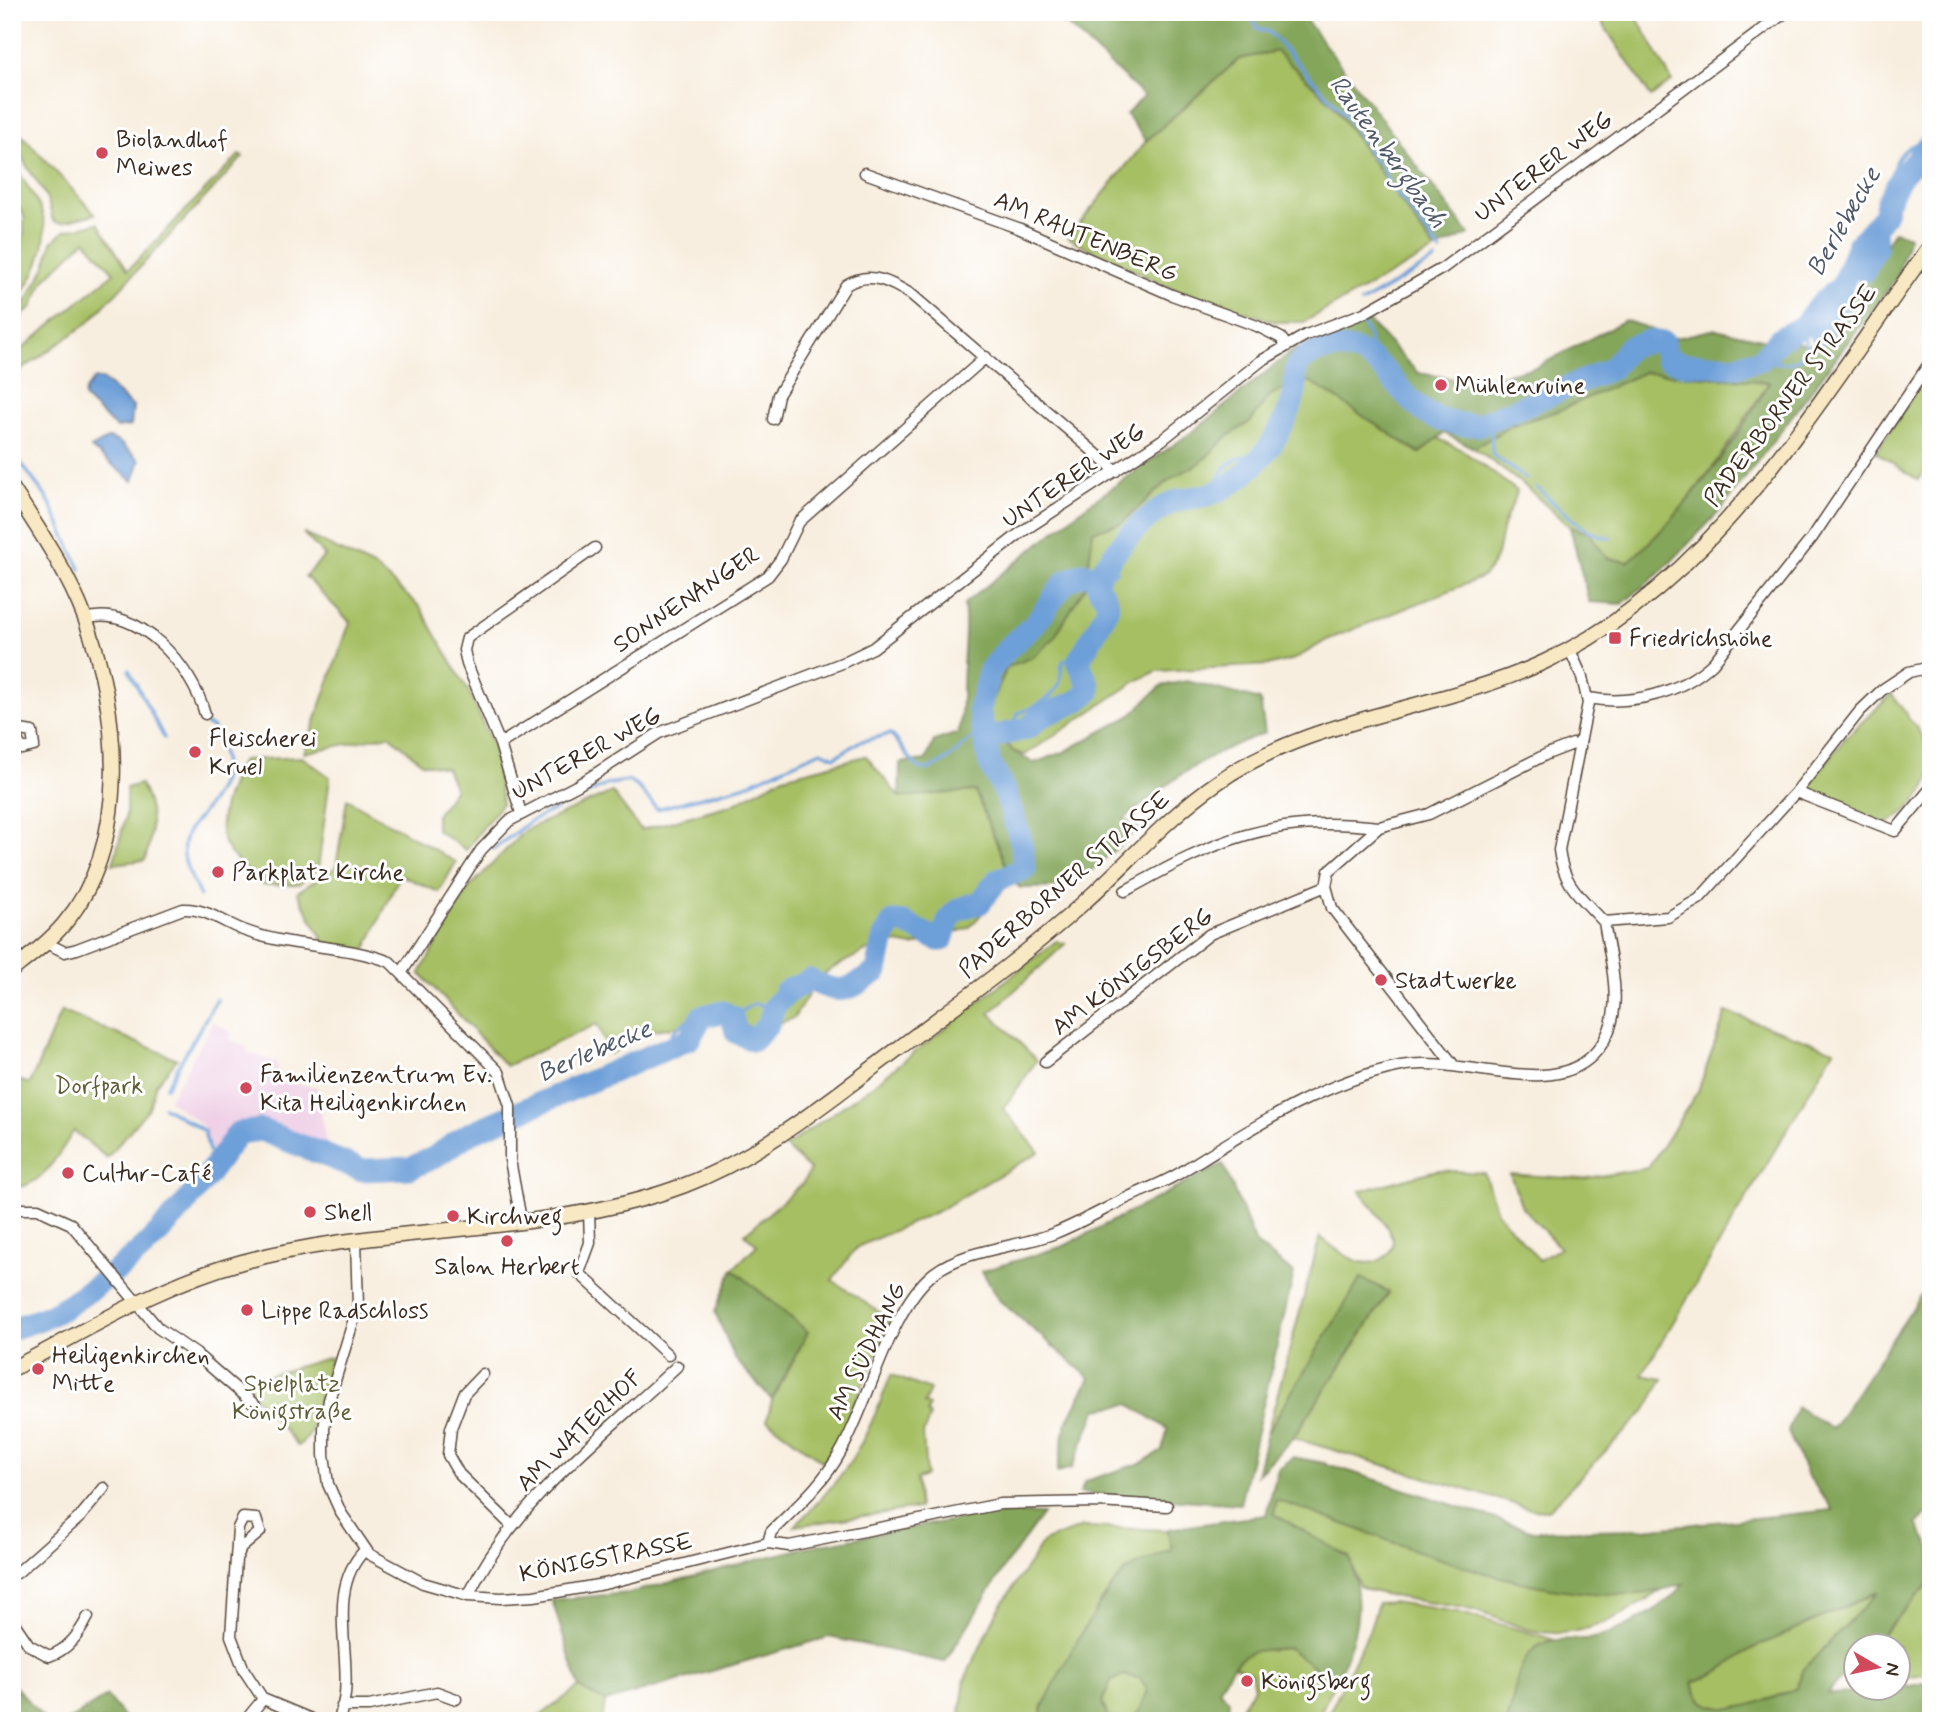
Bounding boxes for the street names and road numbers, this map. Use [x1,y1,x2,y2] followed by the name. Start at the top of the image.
[1468,105,1620,230] street label: UNTERER WEG
[989,185,1182,290] street label: AM RAUTENBERG
[1697,278,1885,513] street label: PADERBORNER STRASSE
[996,417,1152,536] street label: UNTERER WEG
[607,540,766,661] street label: SONNENANGER
[506,700,667,808] street label: UNTERER WEG
[953,785,1177,986] street label: PADERBORNER STRASSE
[1046,901,1220,1043] street label: AM KÖNIGSBERG
[821,1278,914,1426] street label: AM SÜDHANG
[510,1363,650,1499] street label: AM WATERHOF
[517,1526,696,1590] street label: KÖNIGSTRASSE

